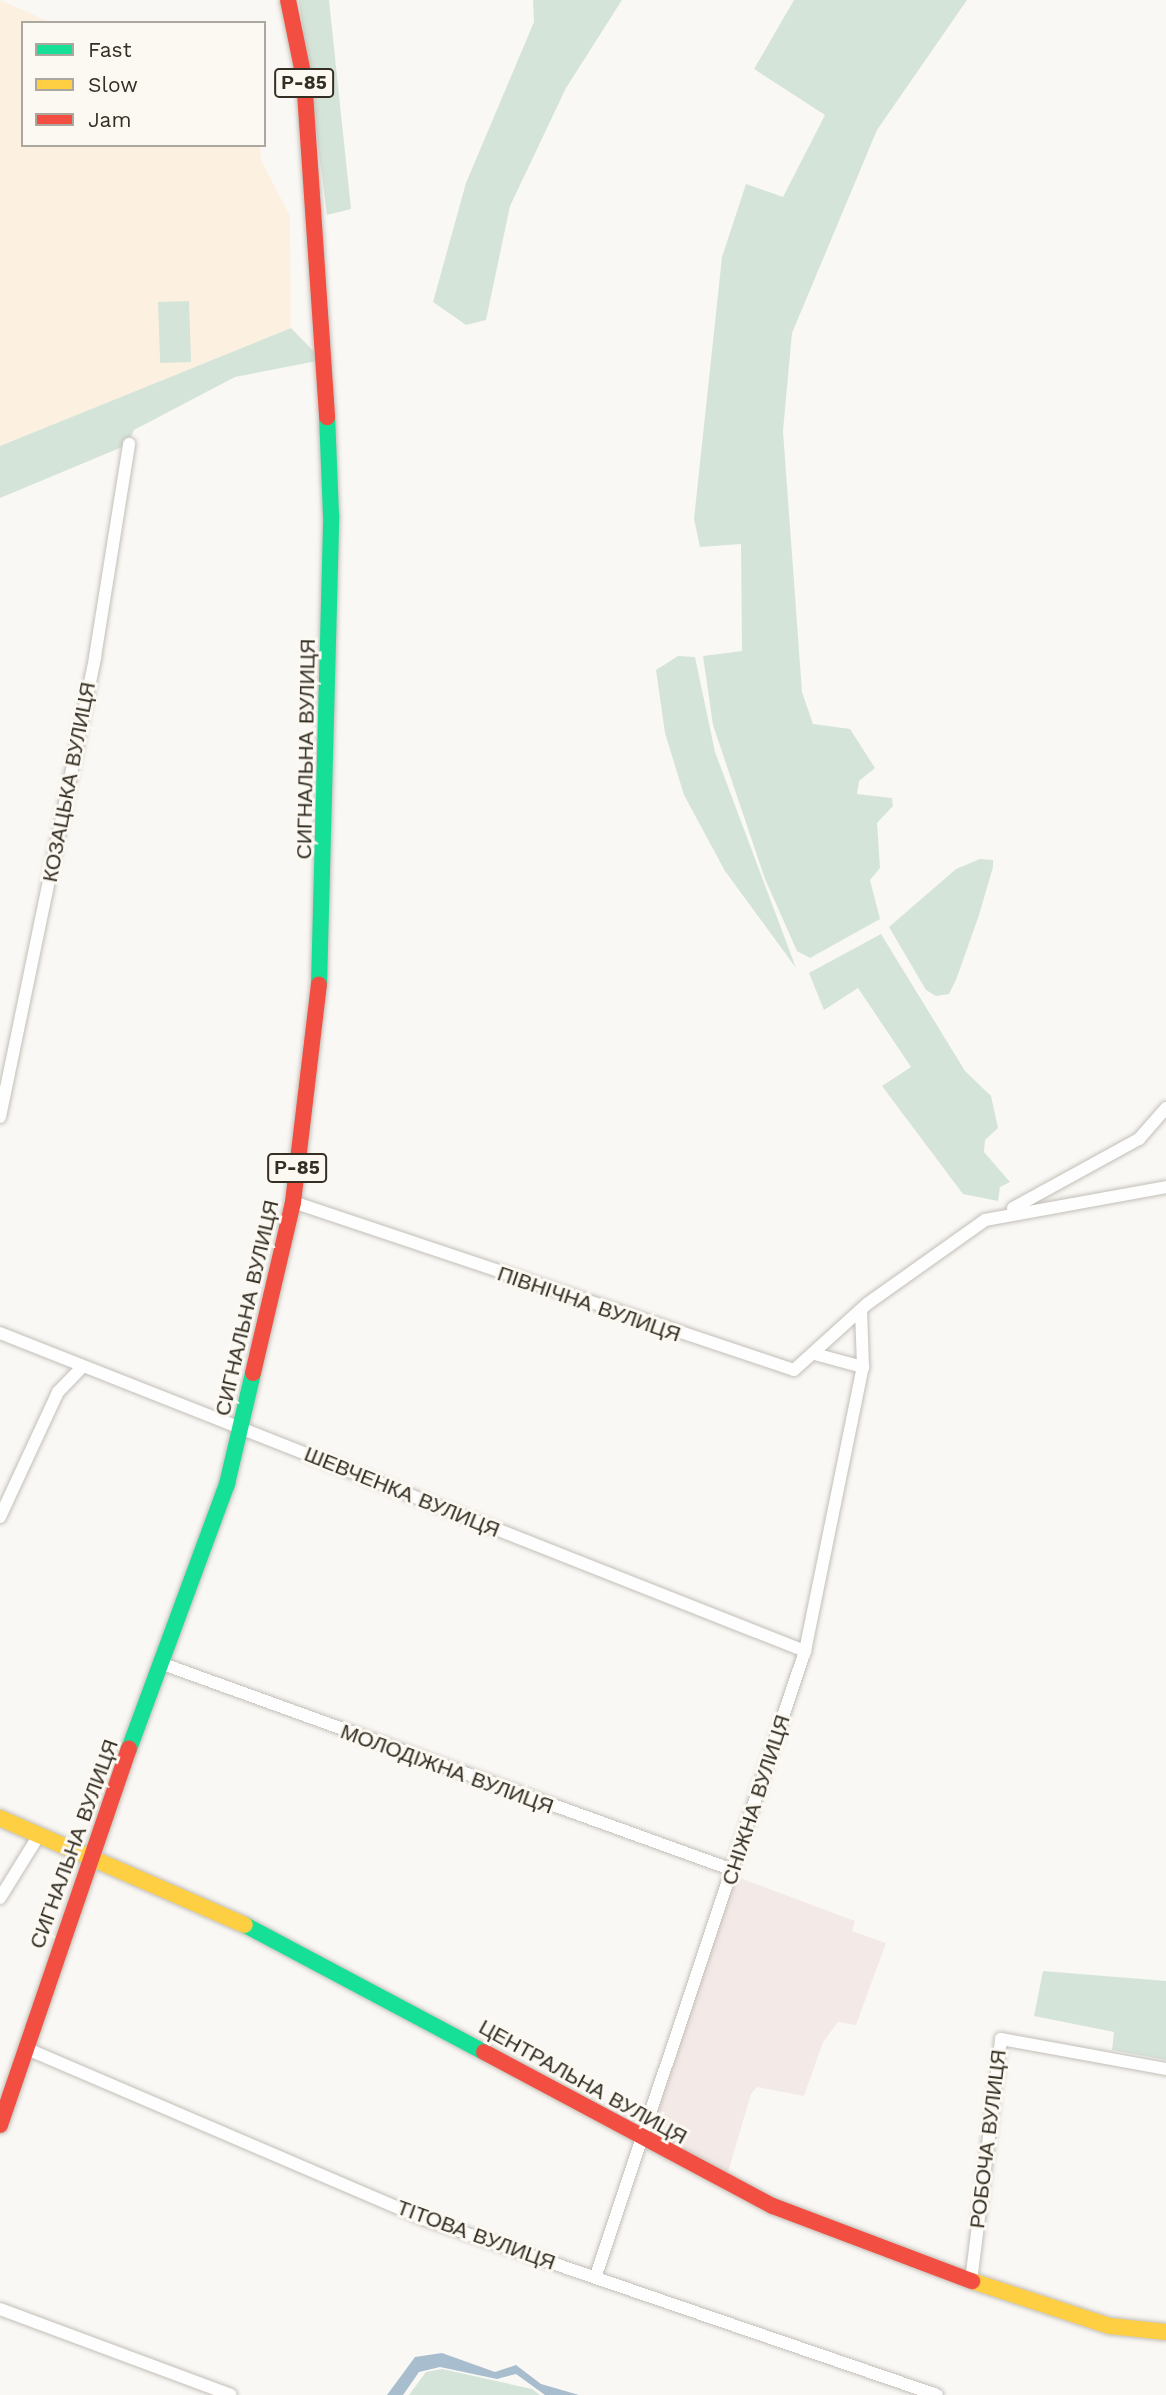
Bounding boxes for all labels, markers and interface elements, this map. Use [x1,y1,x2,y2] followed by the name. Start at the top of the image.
[21,21,266,147] legend
[88,37,132,62] text: Fast
[272,68,336,99] road number: Р-85
[88,72,138,97] text: Slow
[88,107,131,132] text: Jam
[291,638,321,860] street label: СИГНАЛЬНА ВУЛИЦЯ
[37,680,101,884] street label: КОЗАЦЬКА ВУЛИЦЯ
[266,1152,328,1184] road number: Р-85
[210,1198,284,1418] street label: СИГНАЛЬНА ВУЛИЦЯ
[494,1261,684,1347] street label: ПІВНІЧНА ВУЛИЦЯ
[301,1441,503,1543] street label: ШЕВЧЕНКА ВУЛИЦЯ
[717,1712,795,1888] street label: СНІЖНА ВУЛИЦЯ
[337,1719,557,1819] street label: МОЛОДІЖНА ВУЛИЦЯ
[24,1736,124,1952] street label: СИГНАЛЬНА ВУЛИЦЯ
[475,2014,691,2150] street label: ЦЕНТРАЛЬНА ВУЛИЦЯ
[965,2048,1011,2230] street label: РОБОЧА ВУЛИЦЯ
[393,2195,559,2275] street label: ТІТОВА ВУЛИЦЯ

